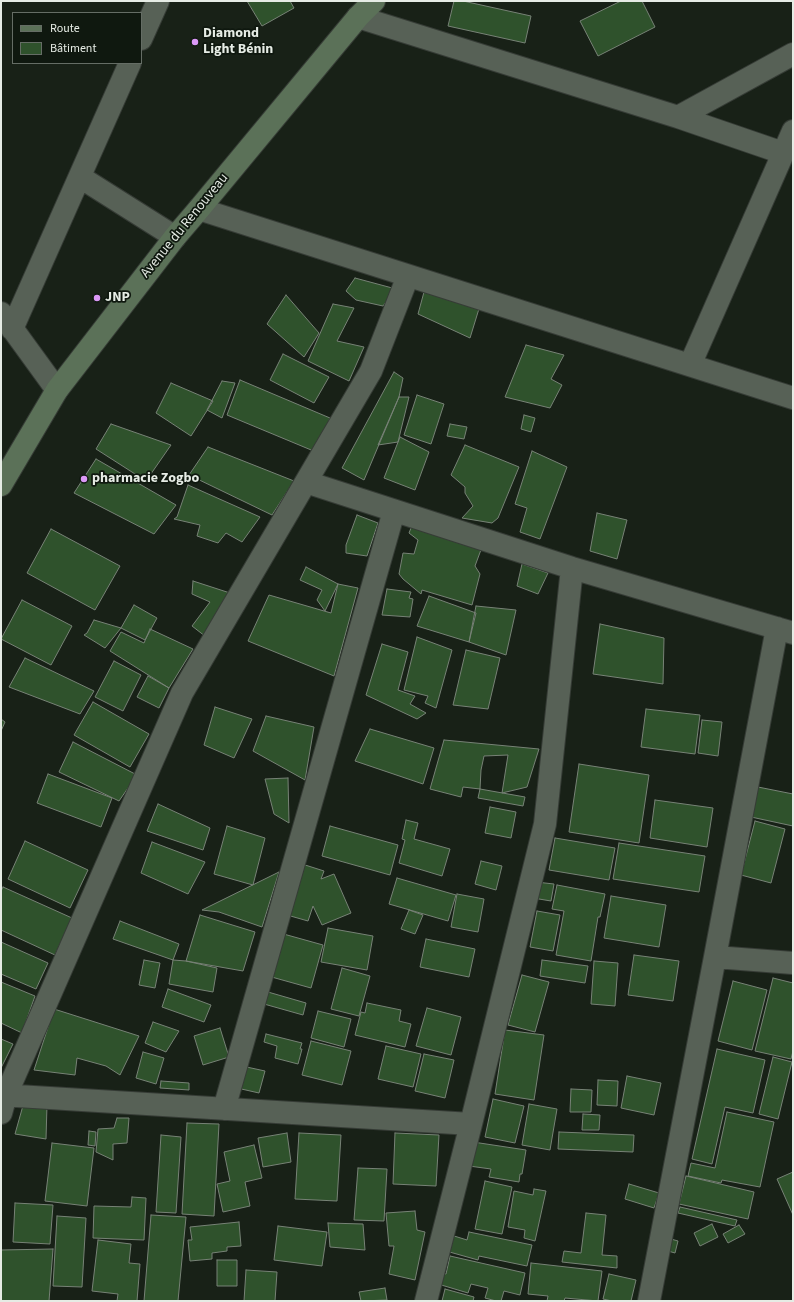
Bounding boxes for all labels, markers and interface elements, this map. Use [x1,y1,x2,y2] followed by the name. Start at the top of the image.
[12,12,142,64] legend
[50,20,80,37] text: Route
[203,26,273,58] place label: Diamond Light Bénin
[190,37,200,47] marker: Diamond Light Bénin
[50,40,96,57] text: Bâtiment
[138,170,232,282] street label: Avenue du Renouveau
[105,290,130,306] place label: JNP
[92,293,102,303] marker: JNP
[92,471,199,487] place label: pharmacie Zogbo
[79,474,89,484] marker: pharmacie Zogbo

